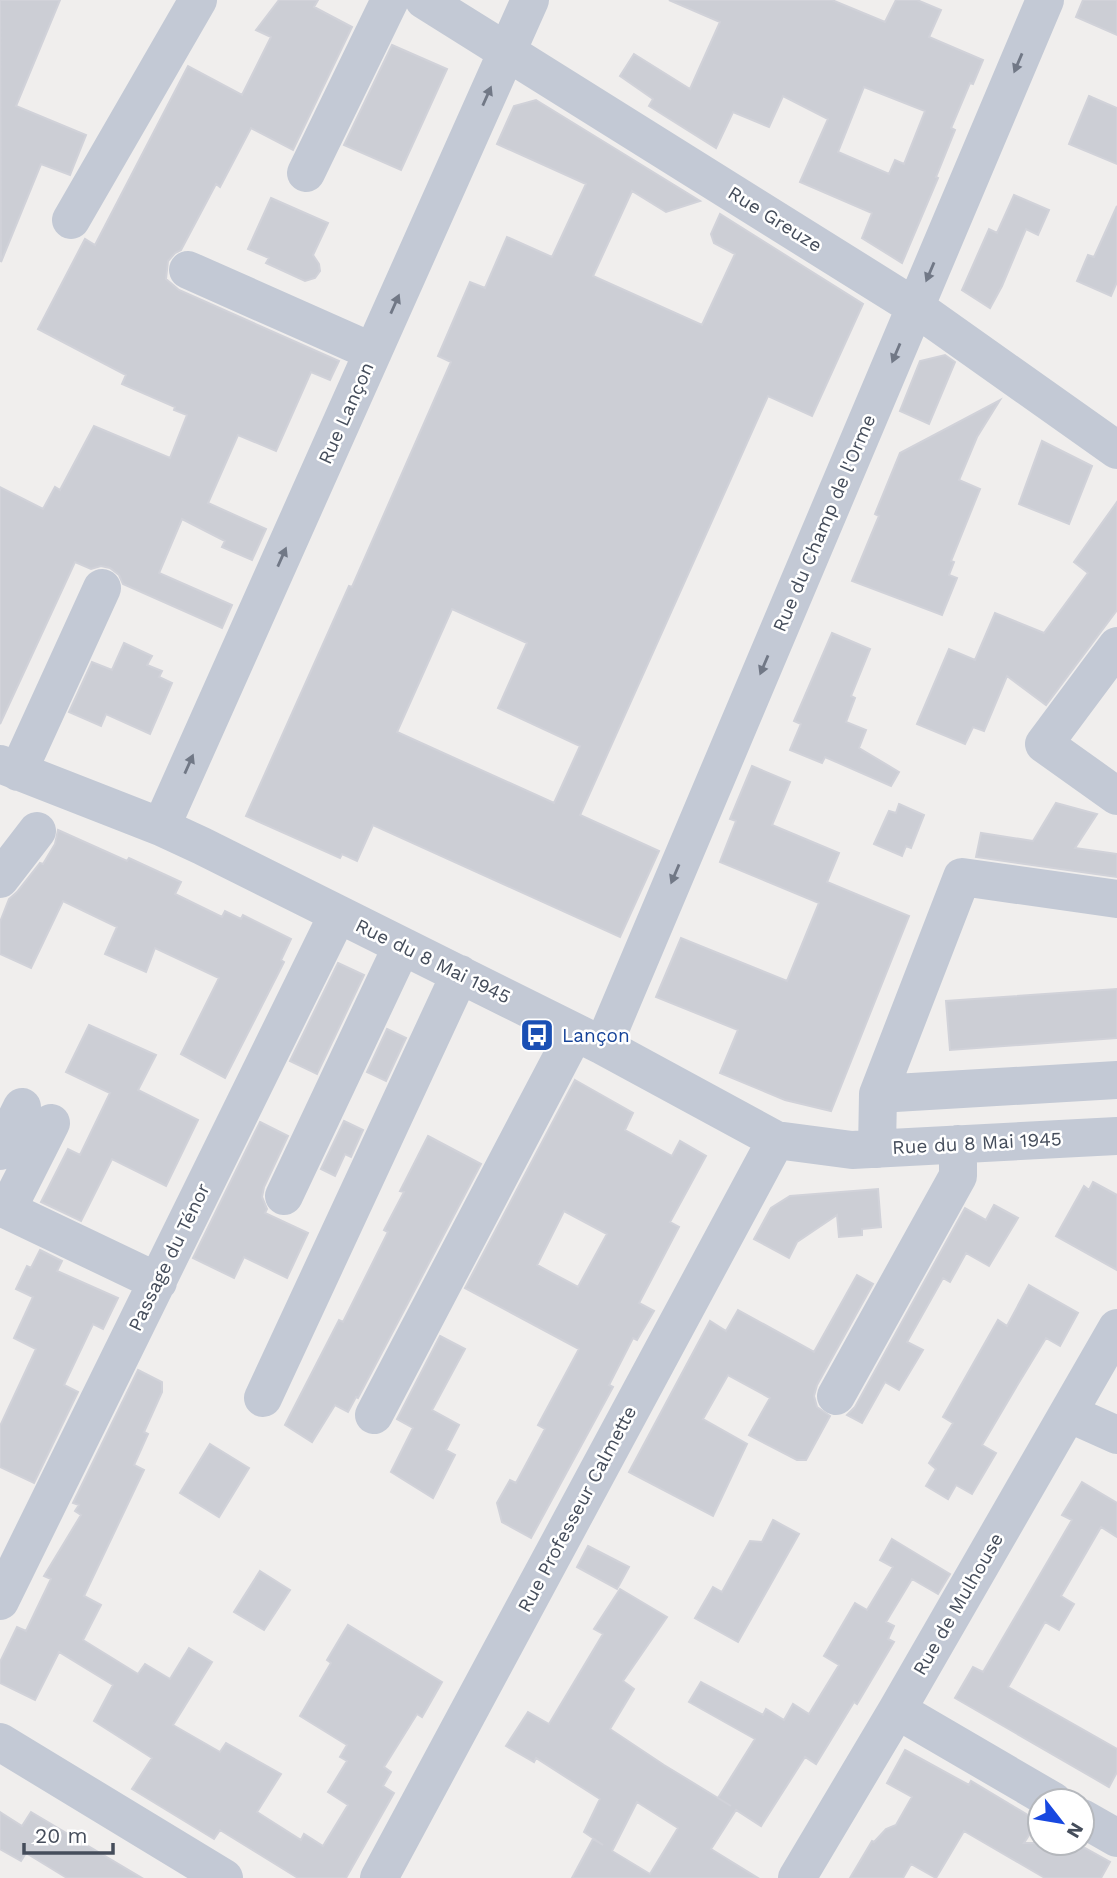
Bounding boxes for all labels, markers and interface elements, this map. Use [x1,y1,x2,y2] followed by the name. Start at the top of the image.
[1012,53,1024,73] one-way arrow
[482,86,493,107] one-way arrow
[724,181,826,257] street label: Rue Greuze
[924,262,935,283] one-way arrow
[389,294,401,314] one-way arrow
[890,343,902,363] one-way arrow
[313,358,379,468] street label: Rue Lançon
[768,411,880,635] street label: Rue du Champ de l'Orme
[277,546,288,567] one-way arrow
[758,654,769,675] one-way arrow
[183,754,195,774] one-way arrow
[669,864,681,884] one-way arrow
[352,913,514,1009] street label: Rue du 8 Mai 1945
[518,1016,556,1054] bus stop icon: Lançon
[562,1024,630,1047] place label: Lançon
[892,1127,1062,1159] street label: Rue du 8 Mai 1945
[123,1179,215,1335] street label: Passage du Ténor
[513,1402,641,1616] street label: Rue Professeur Calmette
[908,1529,1008,1679] street label: Rue de Mulhouse
[1026,1787,1096,1857] north arrow
[24,1812,114,1856] scale bar
[1062,1819,1089,1842] text: N
[35,1823,87,1848] text: 20 m

